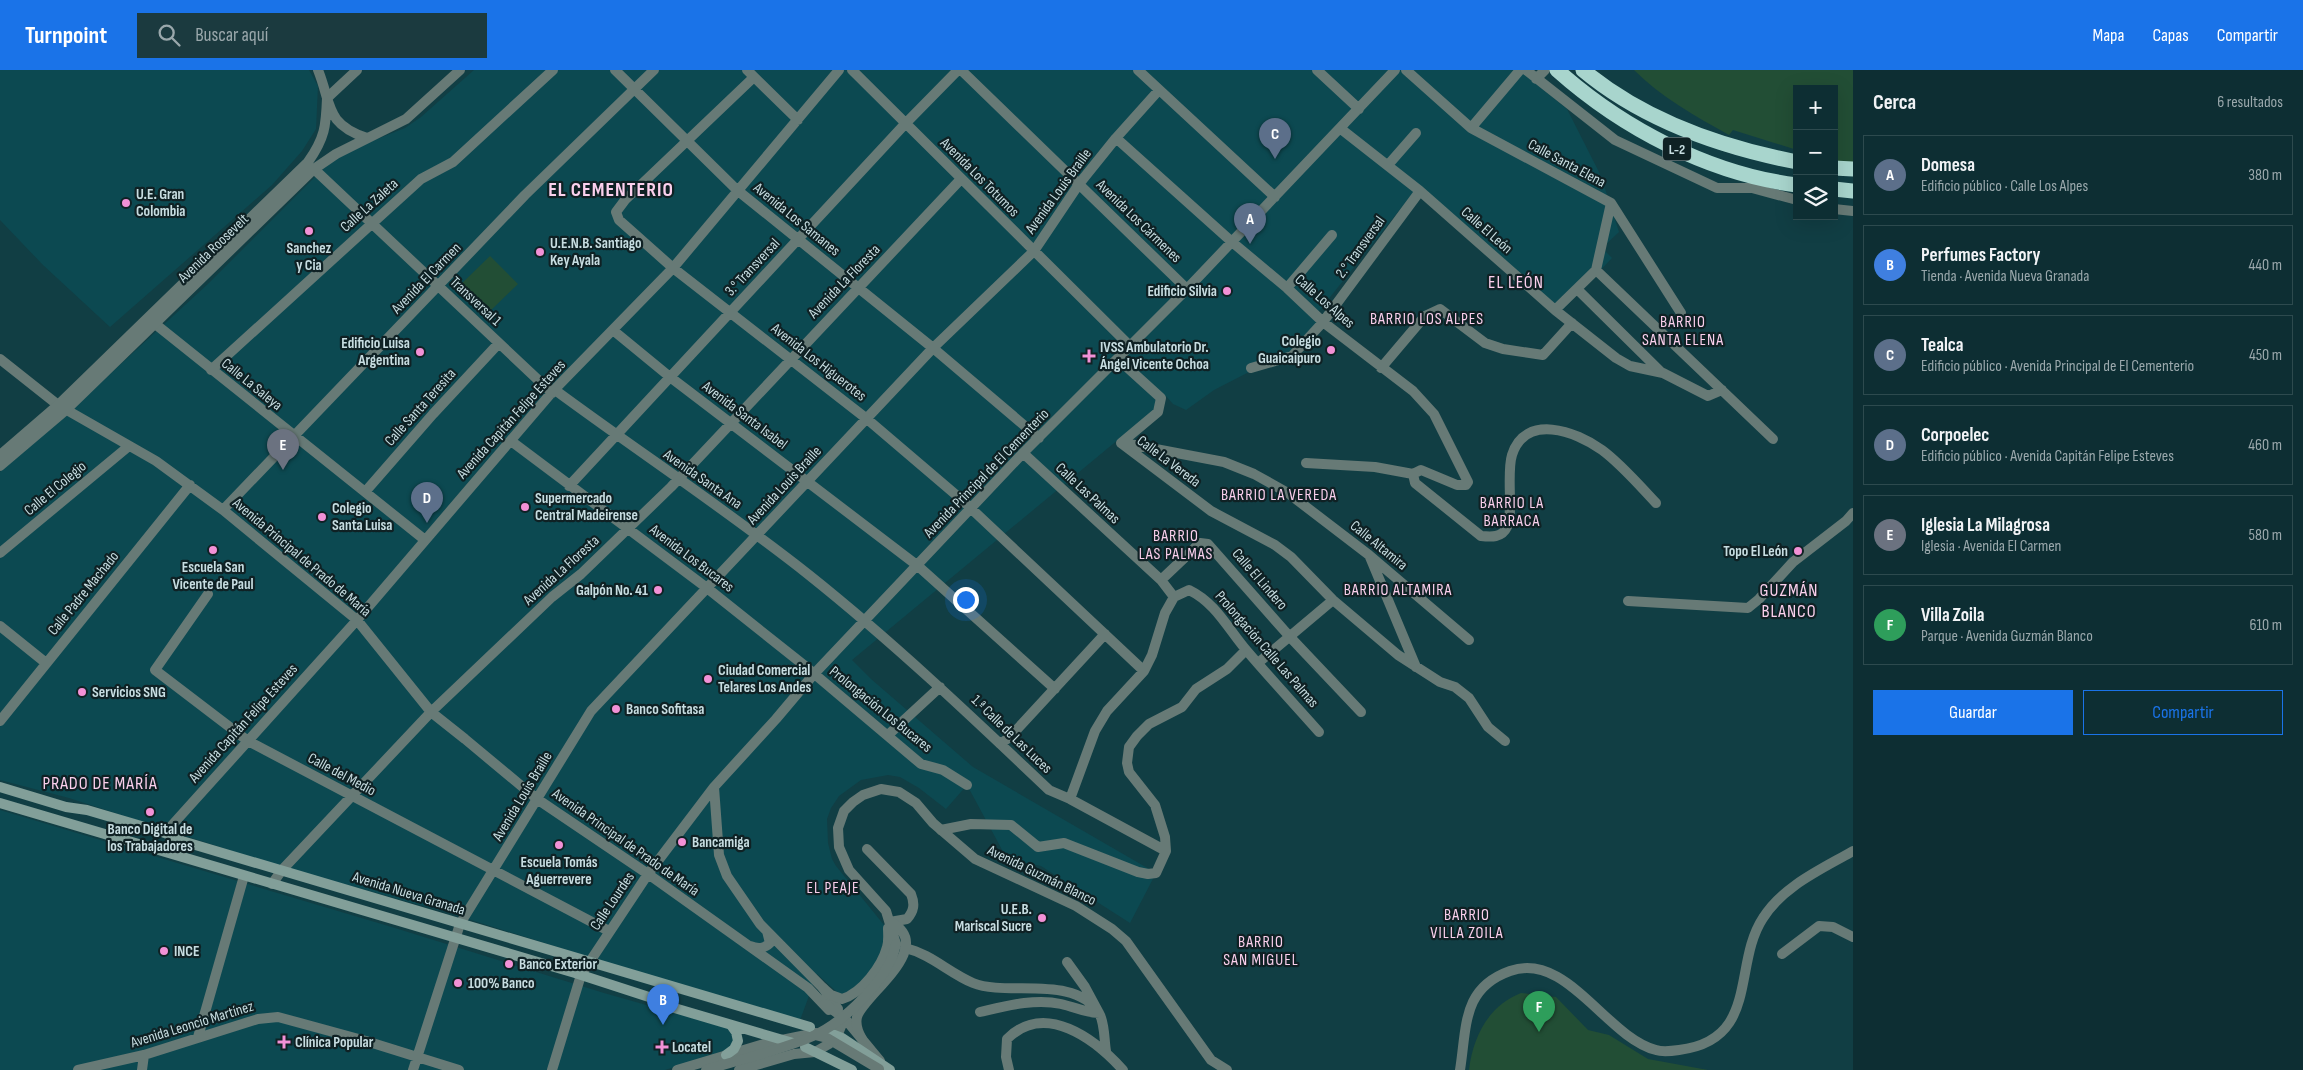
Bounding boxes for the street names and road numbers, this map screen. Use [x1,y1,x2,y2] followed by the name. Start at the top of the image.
[935,133,1023,221] street label: Avenida Los Totumos
[1525,135,1609,192] street label: Calle Santa Elena
[1663,138,1691,160] road number: L-2
[1020,145,1096,239] street label: Avenida Louis Braille
[336,174,402,236] street label: Calle La Zaleta
[1091,175,1185,267] street label: Avenida Los Cármenes
[749,178,844,260] street label: Avenida Los Samanes
[1457,203,1516,258] street label: Calle El León
[173,210,253,288] street label: Avenida Roosevelt
[1332,213,1389,282] street label: 2.° Transversal
[721,234,784,300] street label: 3.° Transversal
[387,239,465,319] street label: Avenida El Carmen
[804,240,885,323] street label: Avenida La Floresta
[1291,270,1359,333] street label: Calle Los Alpes
[446,273,506,331] street label: Transversal 1
[766,319,870,406] street label: Avenida Los Higuerotes
[217,354,286,415] street label: Calle La Saleya
[452,356,570,483] street label: Avenida Capitán Felipe Esteves
[381,364,460,450] street label: Calle Santa Teresita
[697,376,791,454] street label: Avenida Santa Isabel
[919,405,1053,543] street label: Avenida Principal de El Cementerio
[1133,431,1205,492] street label: Calle La Vereda
[742,442,826,529] street label: Avenida Louis Braille
[659,445,746,514] street label: Avenida Santa Ana
[20,457,90,520] street label: Calle El Colegio
[1051,459,1124,528] street label: Calle Las Palmas
[228,493,375,621] street label: Avenida Principal de Prado de María
[1346,516,1412,575] street label: Calle Altamira
[645,520,738,596] street label: Avenida Los Bucares
[519,531,603,610] street label: Avenida La Floresta
[1228,545,1292,614] street label: Calle El Lindero
[44,547,123,639] street label: Calle Padre Machado
[1211,587,1323,712] street label: Prolongación Calle Las Palmas
[184,660,302,787] street label: Avenida Capitán Felipe Esteves
[825,662,936,757] street label: Prolongación Los Bucares
[967,691,1056,778] street label: 1.ª Calle de Las Luces
[488,748,557,845] street label: Avenida Louis Braille
[304,749,379,800] street label: Calle del Medio
[548,784,703,901] street label: Avenida Principal de Prado de María
[983,840,1099,910] street label: Avenida Guzmán Blanco
[349,867,468,920] street label: Avenida Nueva Granada
[586,868,639,934] street label: Calle Lourdes
[127,997,256,1052] street label: Avenida Leoncio Martínez

